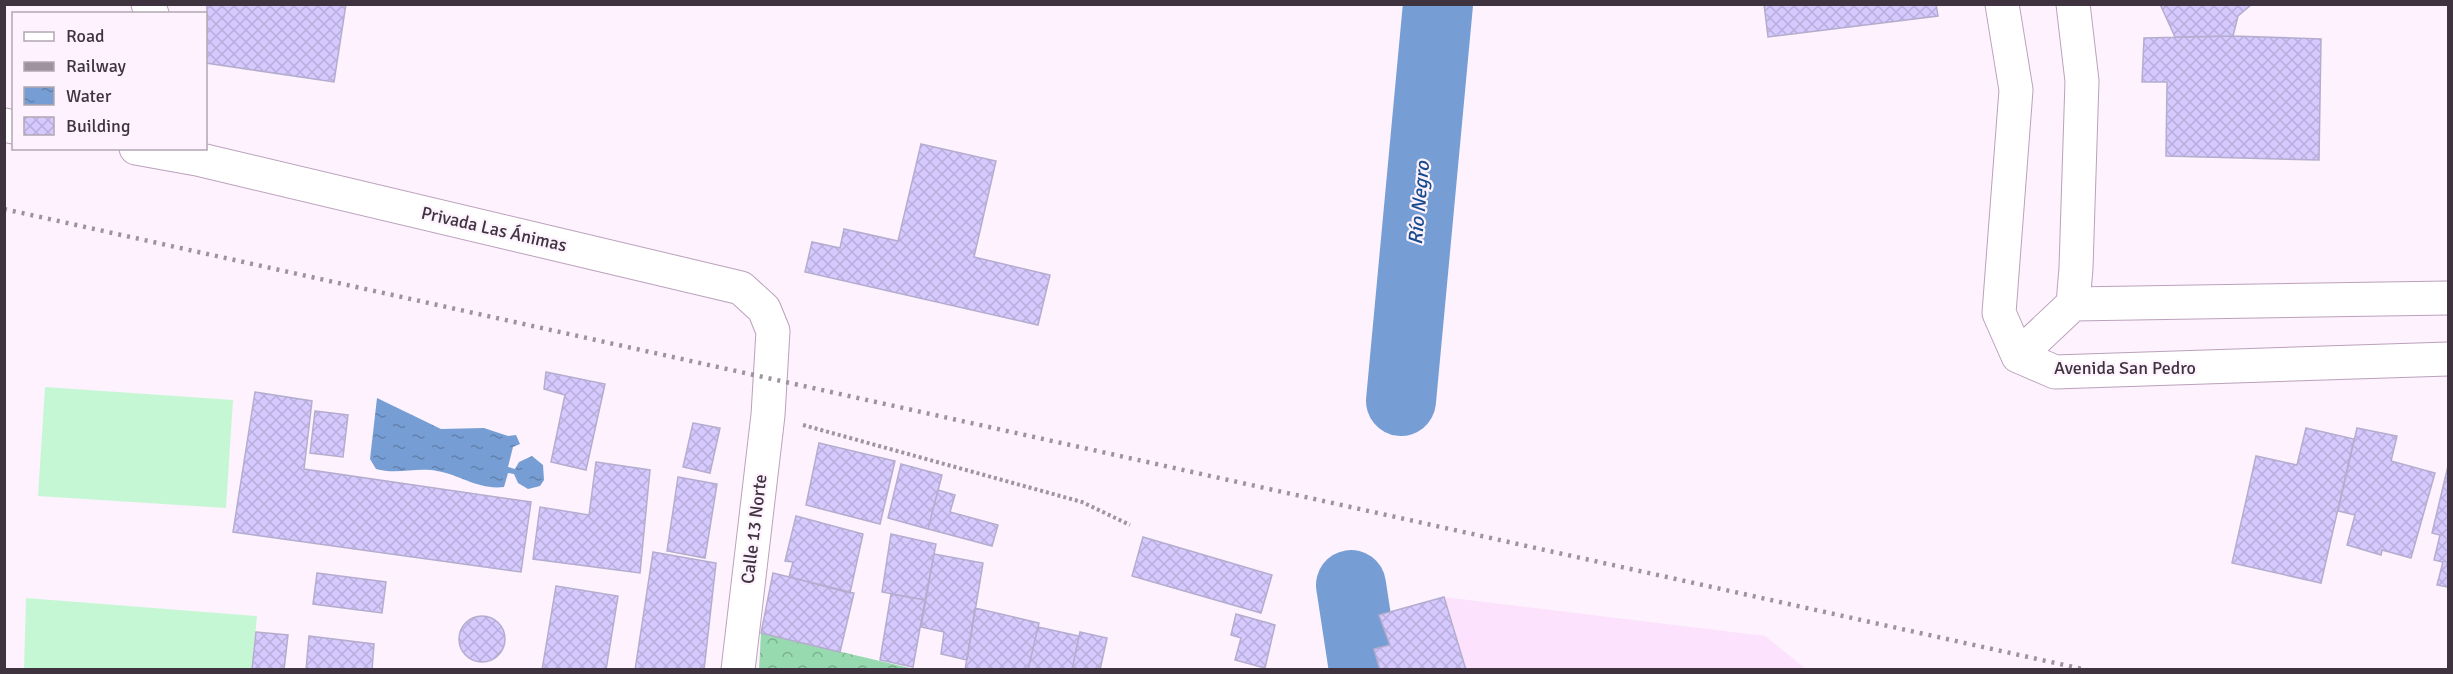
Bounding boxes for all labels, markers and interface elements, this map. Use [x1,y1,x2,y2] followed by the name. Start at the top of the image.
[12,12,207,150] legend
[66,25,105,47] text: Road
[66,55,127,77] text: Railway
[66,85,112,107] text: Water
[66,115,130,137] text: Building
[1403,159,1435,246] water label: Río Negro
[419,202,569,256] street label: Privada Las Ánimas
[2054,357,2196,379] street label: Avenida San Pedro
[736,473,772,585] street label: Calle 13 Norte

